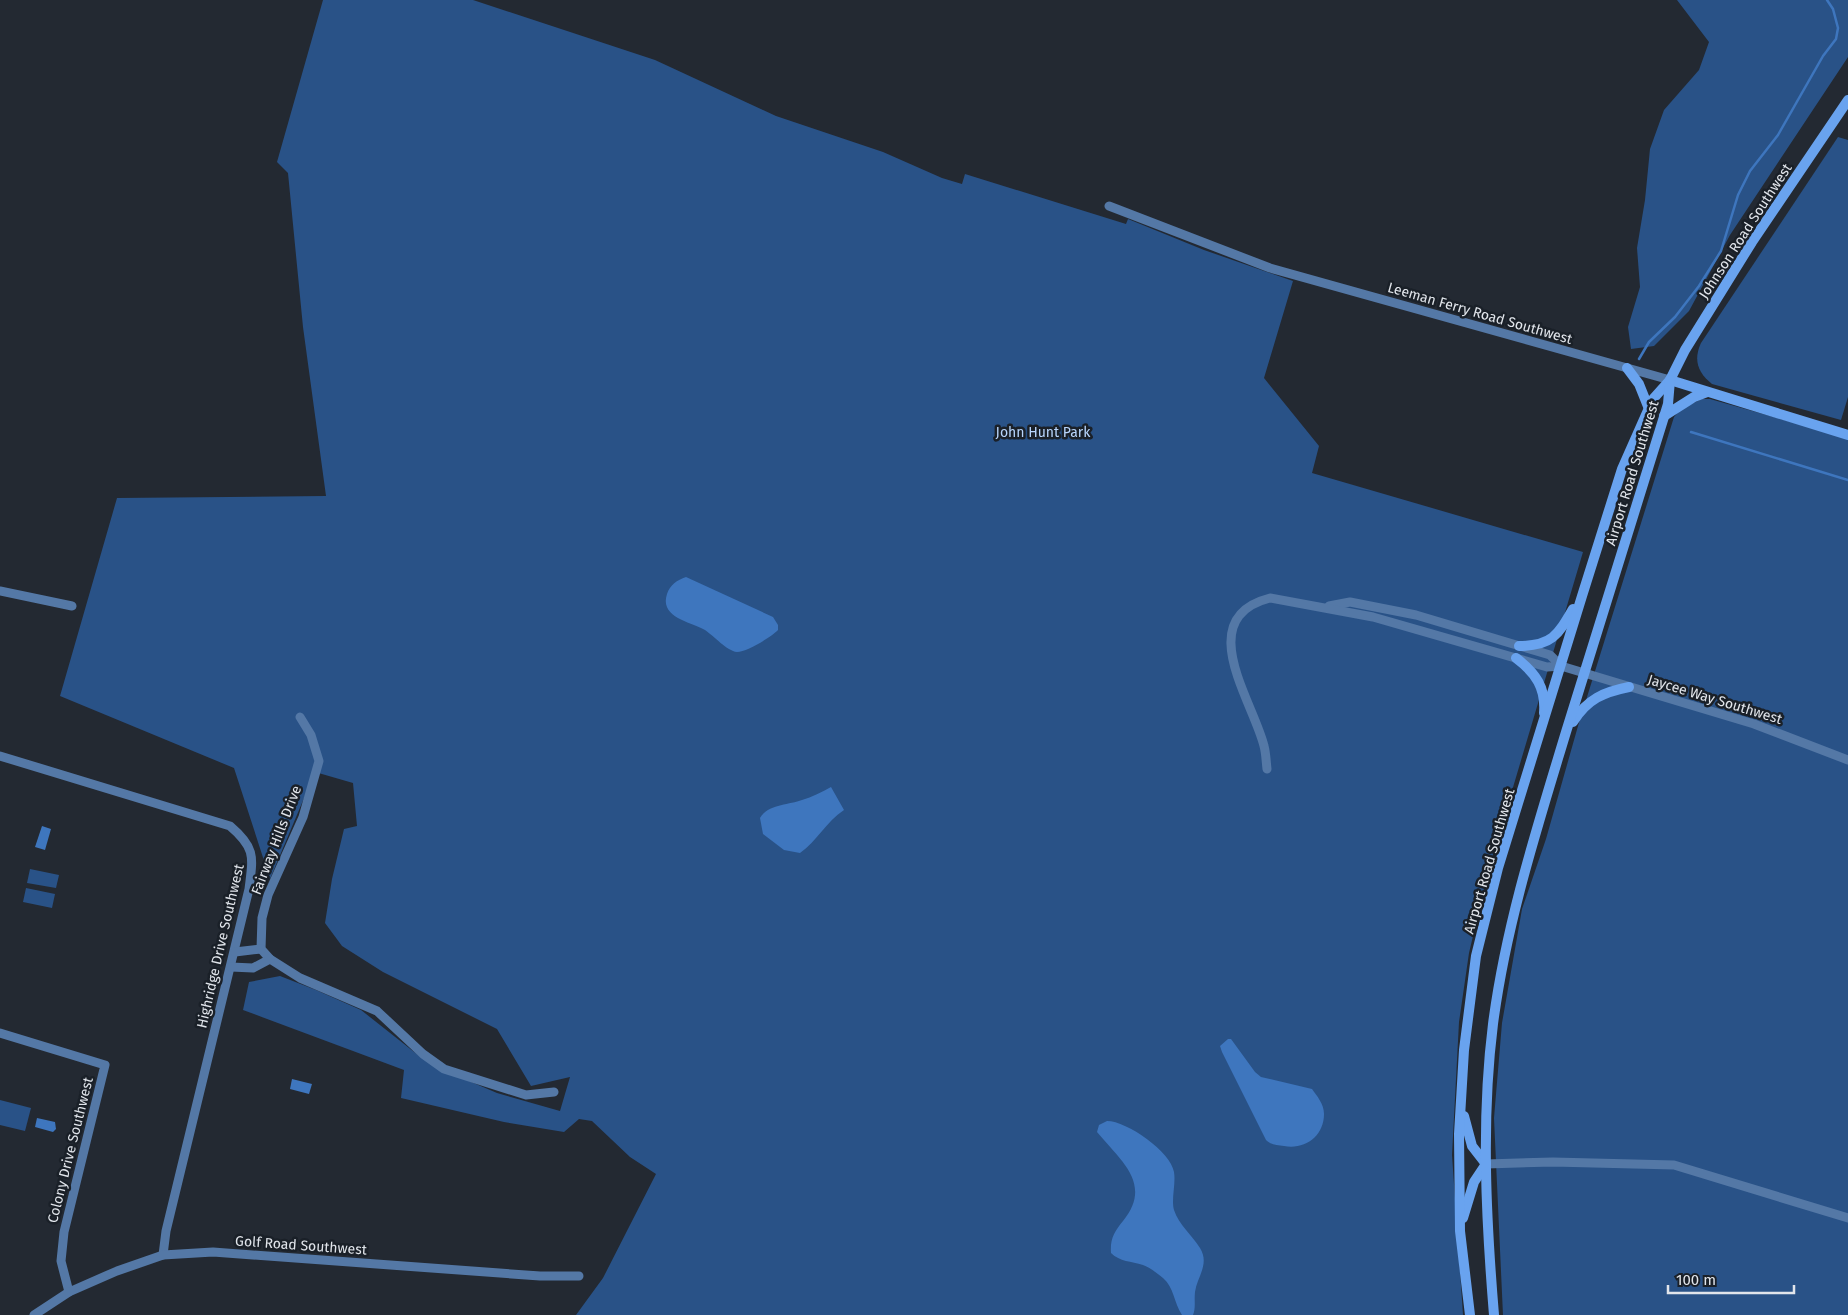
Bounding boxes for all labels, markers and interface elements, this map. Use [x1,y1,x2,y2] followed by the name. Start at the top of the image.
[1695,160,1796,302] street label: Johnson Road Southwest
[1386,279,1575,348] street label: Leeman Ferry Road Southwest
[1602,398,1663,548] street label: Airport Road Southwest
[996,424,1091,441] park label: John Hunt Park
[1646,671,1785,728] street label: Jaycee Way Southwest
[248,783,305,897] street label: Fairway Hills Drive
[1461,786,1519,936] street label: Airport Road Southwest
[193,861,248,1030] street label: Highridge Drive Southwest
[44,1075,97,1225] street label: Colony Drive Southwest
[235,1232,368,1259] street label: Golf Road Southwest
[1668,1262,1794,1294] scale bar
[1676,1271,1716,1289] text: 100 m

